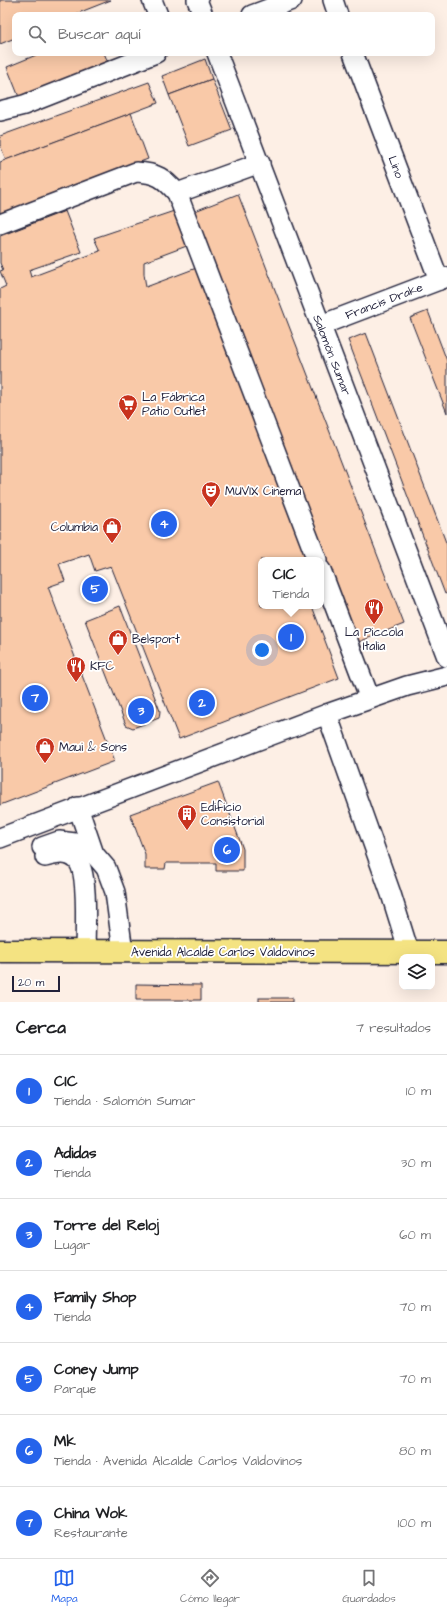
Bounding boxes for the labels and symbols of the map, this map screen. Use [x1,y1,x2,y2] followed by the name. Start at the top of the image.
[383,153,408,181] street label: Lino
[343,279,426,324] street label: Francis Drake
[308,312,355,398] street label: Salomón Sumar
[142,389,206,420] place label: La Fábrica Patio Outlet
[117,393,139,421] supermarket icon: La Fábrica Patio Outlet
[200,480,222,508] theatre icon: MUVIX Cinema
[225,483,301,500] place label: MUVIX Cinema
[151,509,177,539] pin: 4
[101,516,123,544] shop icon: Columbia
[51,519,98,536] place label: Columbia
[82,574,108,604] pin: 5
[363,597,385,625] restaurant icon: La Piccola Italia
[278,622,304,652] pin: 1
[345,624,403,655] place label: La Piccola Italia
[107,628,129,656] shop icon: Belsport
[132,631,180,648] place label: Belsport
[252,640,272,660] your location
[65,655,87,683] restaurant icon: KFC
[90,658,115,675] place label: KFC
[22,683,48,713] pin: 7
[189,688,215,718] pin: 2
[128,696,154,726] pin: 3
[34,736,56,764] shop icon: Maui & Sons
[59,739,127,756] place label: Maui & Sons
[201,799,264,830] place label: Edificio Consistorial
[176,803,198,831] building icon: Edificio Consistorial
[214,835,240,865] pin: 6
[131,944,315,961] street label: Avenida Alcalde Carlos Valdovinos
[12,974,60,993] scale bar

